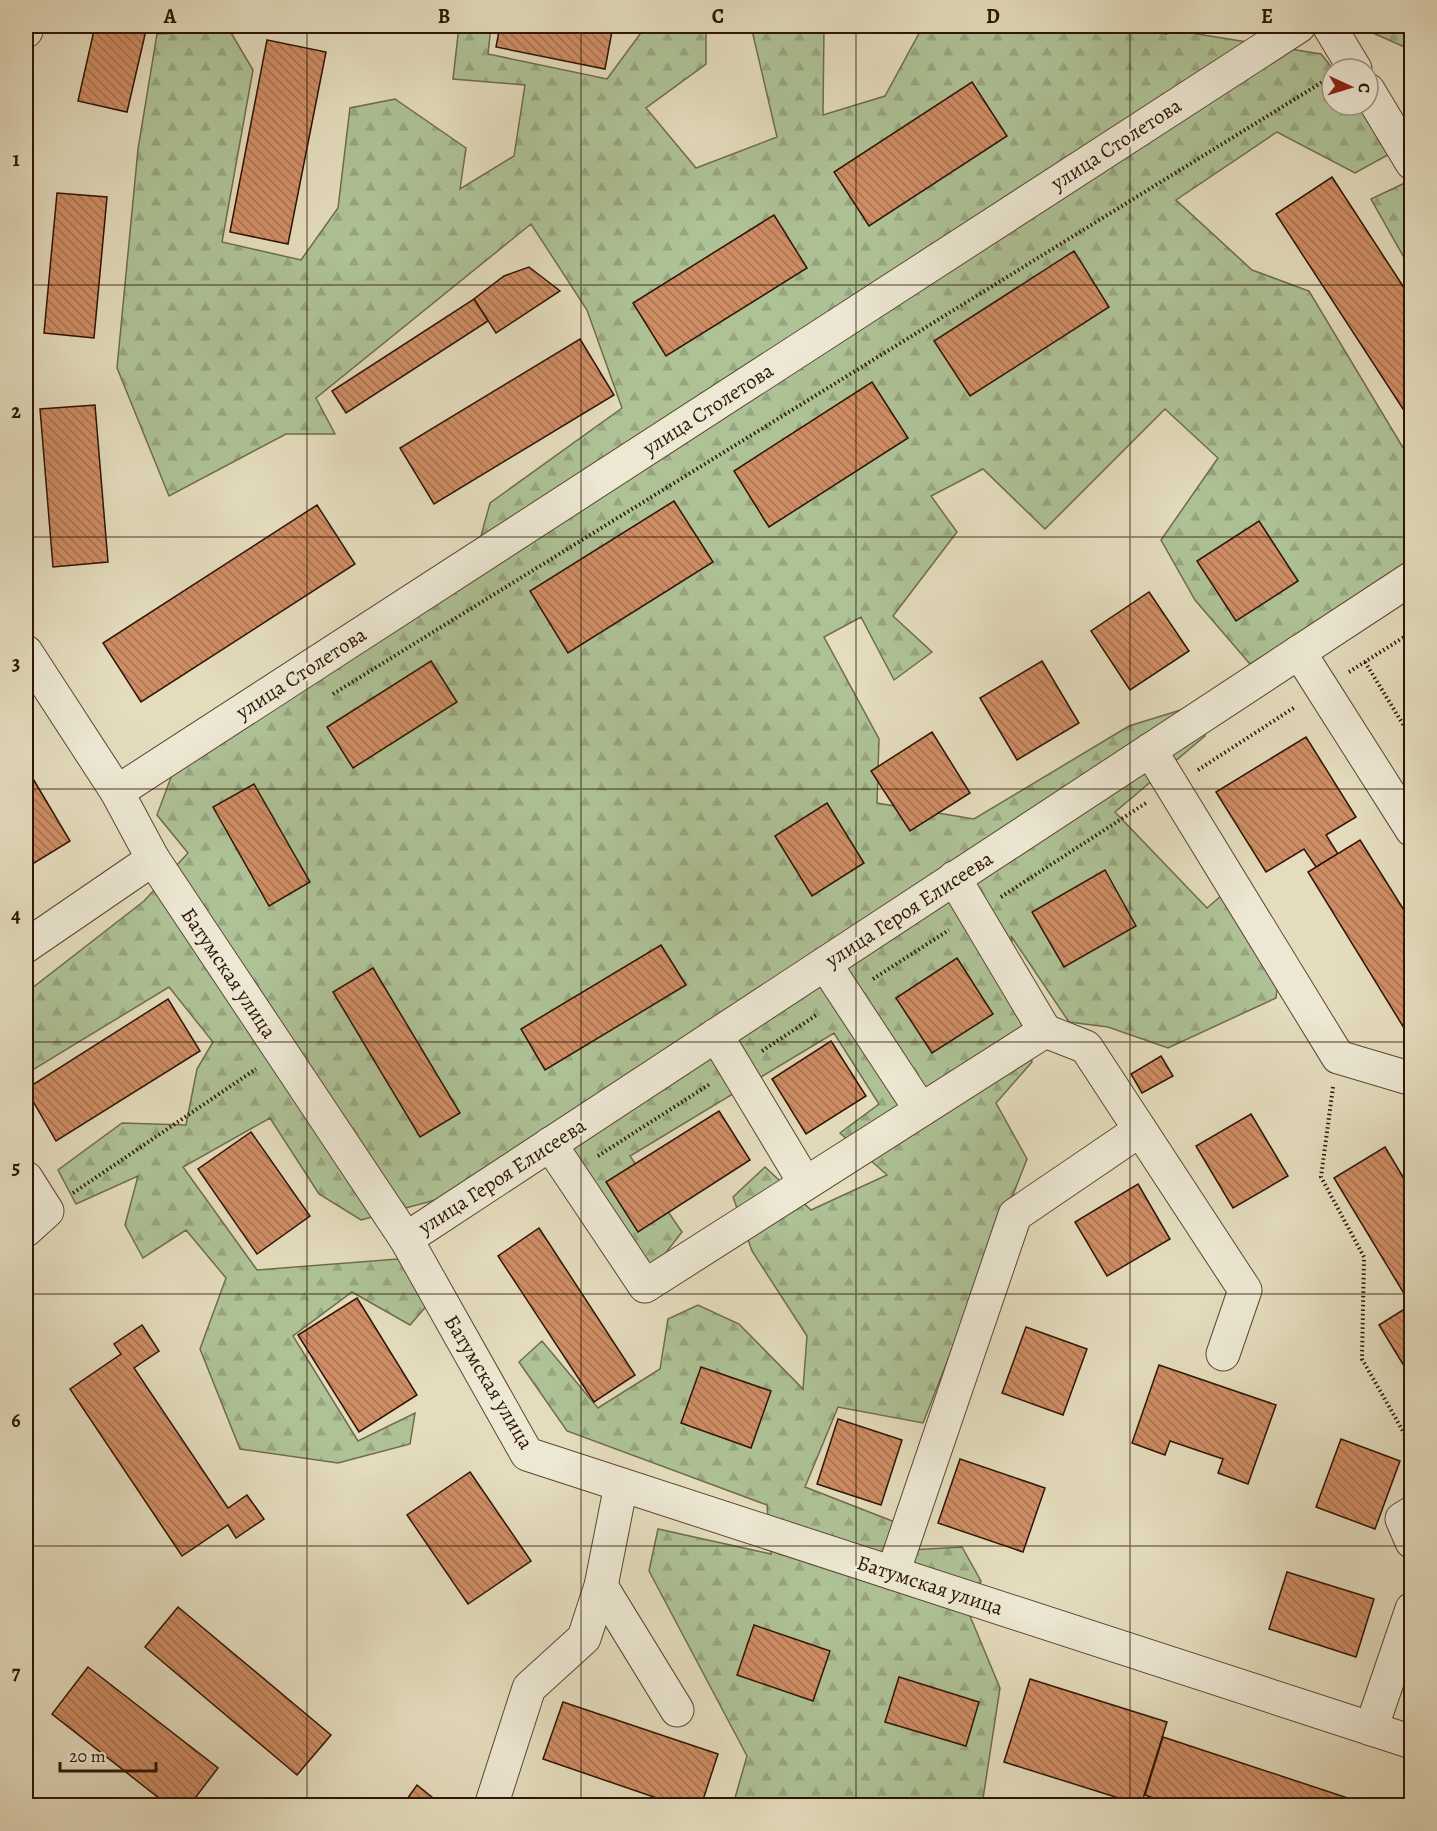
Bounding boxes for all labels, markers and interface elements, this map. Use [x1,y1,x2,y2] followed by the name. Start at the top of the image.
[163,3,177,30] text: A
[438,3,450,30] text: B
[712,3,724,30] text: C
[986,3,1000,30] text: D
[1261,3,1273,30] text: E
[1320,57,1380,117] north arrow
[1353,82,1375,94] text: С
[1044,91,1187,197] street label: улица Столетова
[12,146,20,173] text: 1
[636,356,779,462] street label: улица Столетова
[11,398,21,425] text: 2
[229,620,372,726] street label: улица Столетова
[12,650,20,677] text: 3
[819,844,998,974] street label: улица Героя Елисеева
[11,902,21,929] text: 4
[175,902,283,1044] street label: Батумская улица
[412,1111,591,1241] street label: улица Героя Елисеева
[12,1154,20,1181] text: 5
[438,1310,540,1455] street label: Батумская улица
[11,1407,21,1434] text: 6
[853,1548,1007,1622] street label: Батумская улица
[12,1659,21,1686] text: 7
[60,1735,156,1773] scale bar
[69,1744,106,1768] text: 20 m

